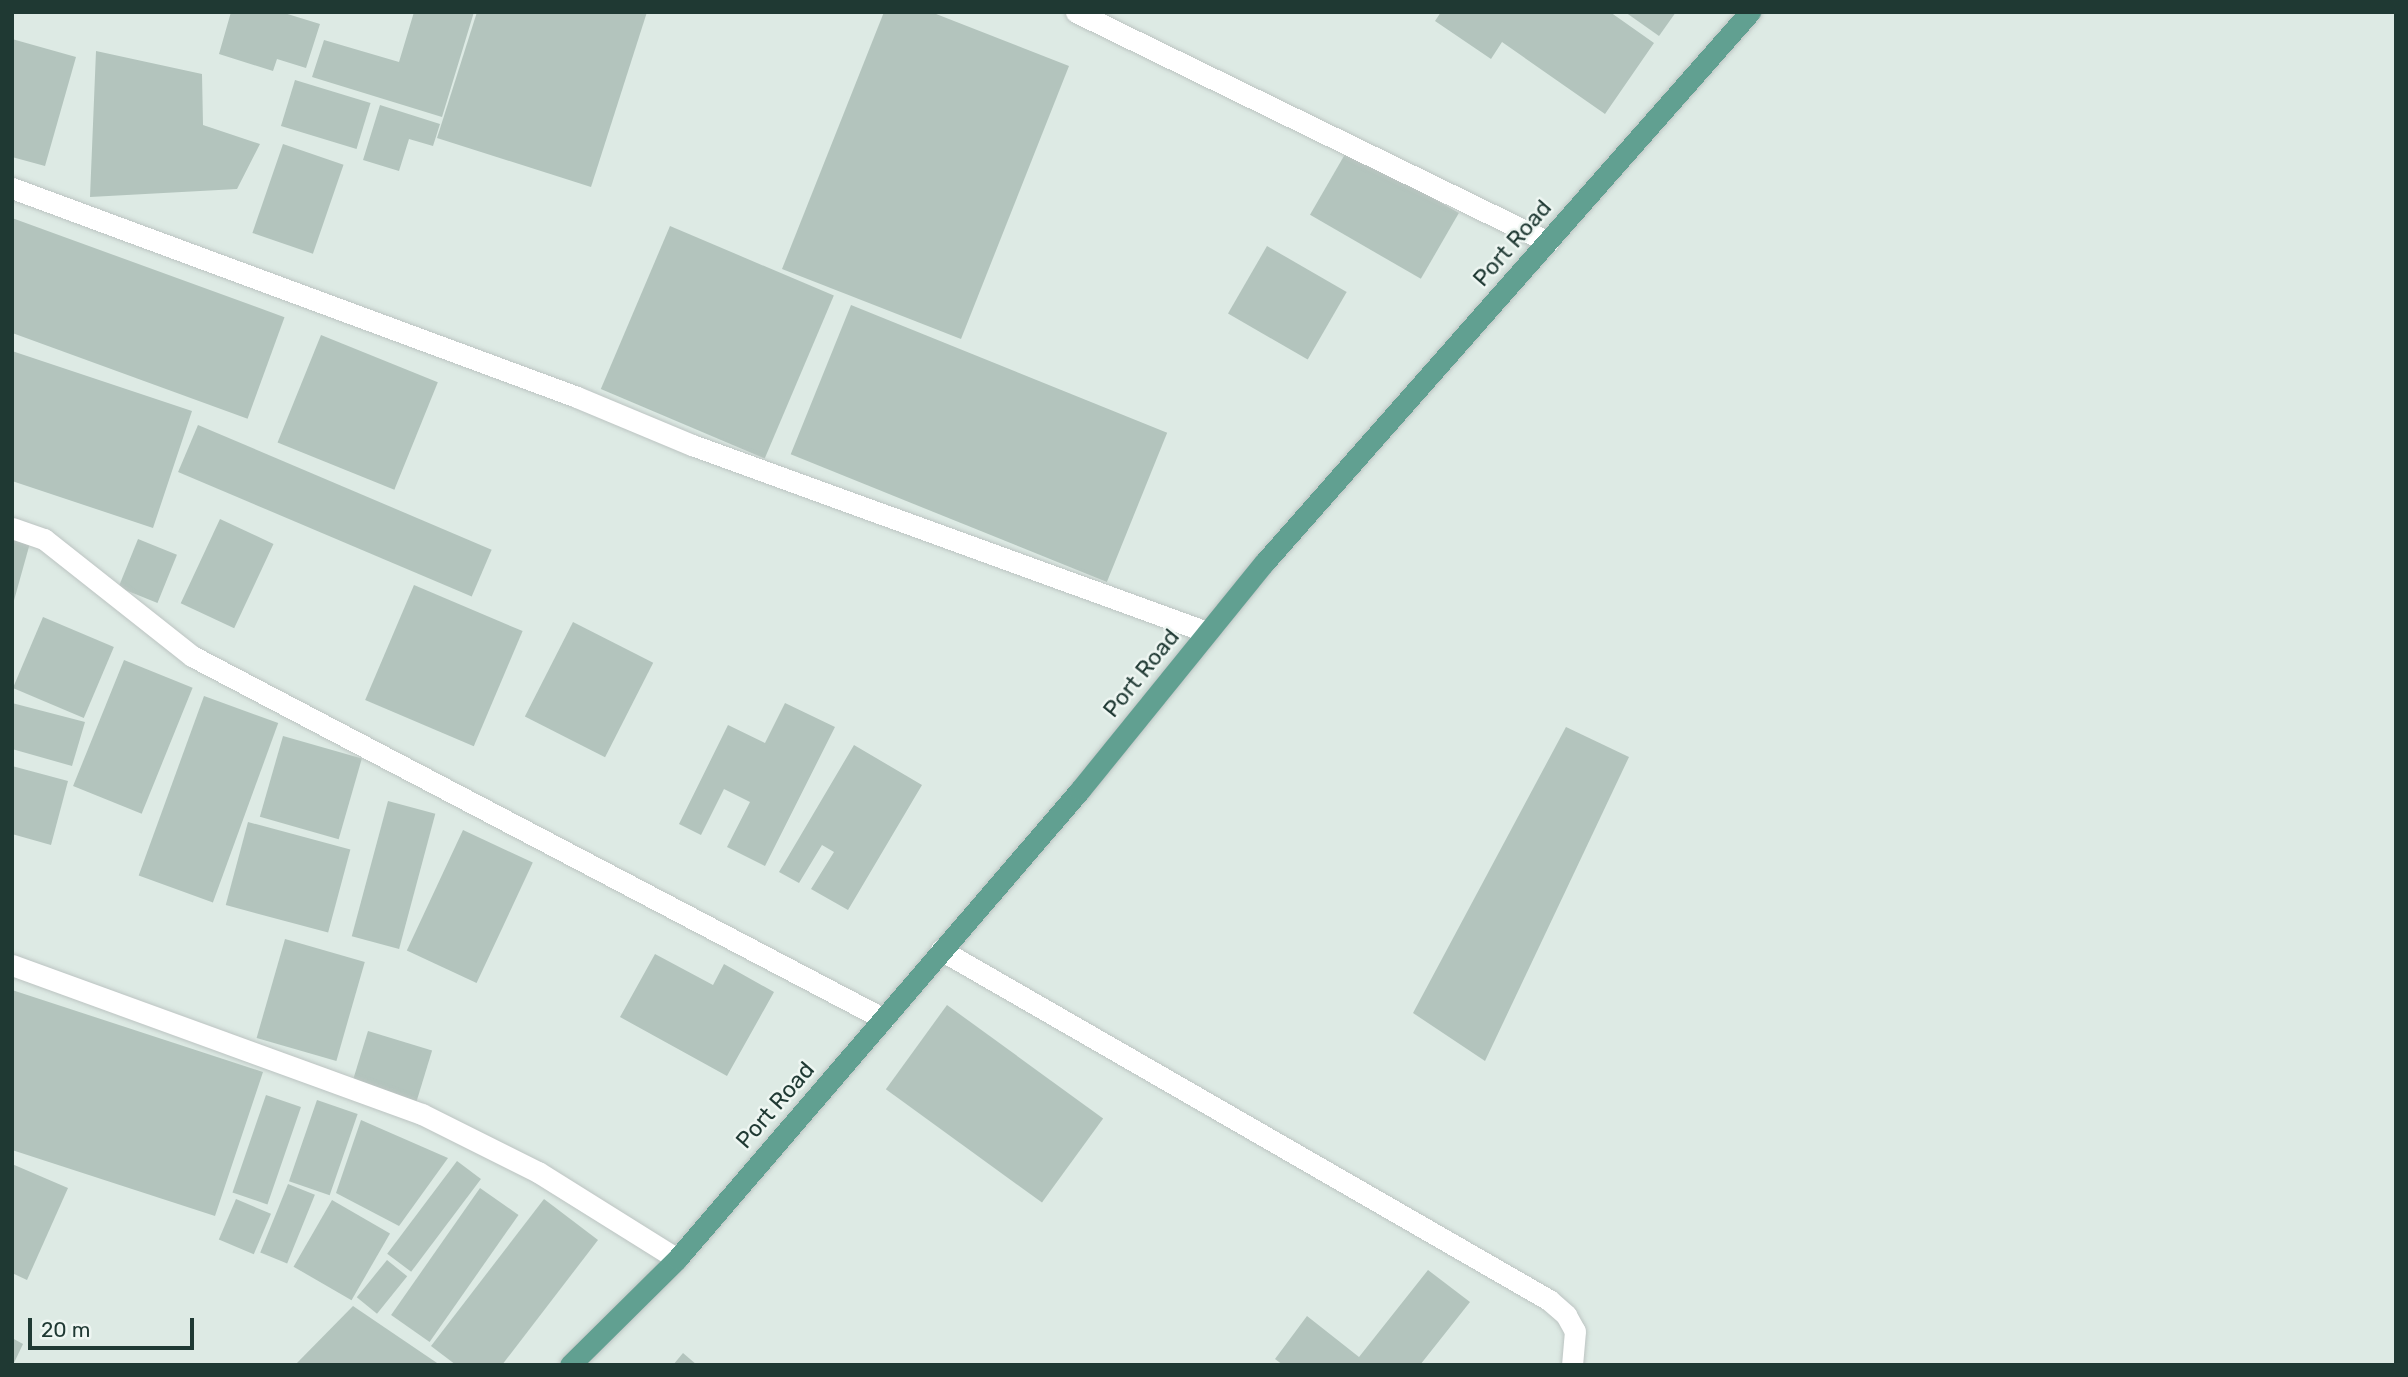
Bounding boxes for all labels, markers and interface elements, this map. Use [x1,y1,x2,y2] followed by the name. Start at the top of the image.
[1467,194,1557,292] street label: Port Road
[1097,623,1185,723] street label: Port Road
[730,1056,820,1154] street label: Port Road
[32,1304,198,1348] scale bar
[41,1317,90,1342] text: 20 m

